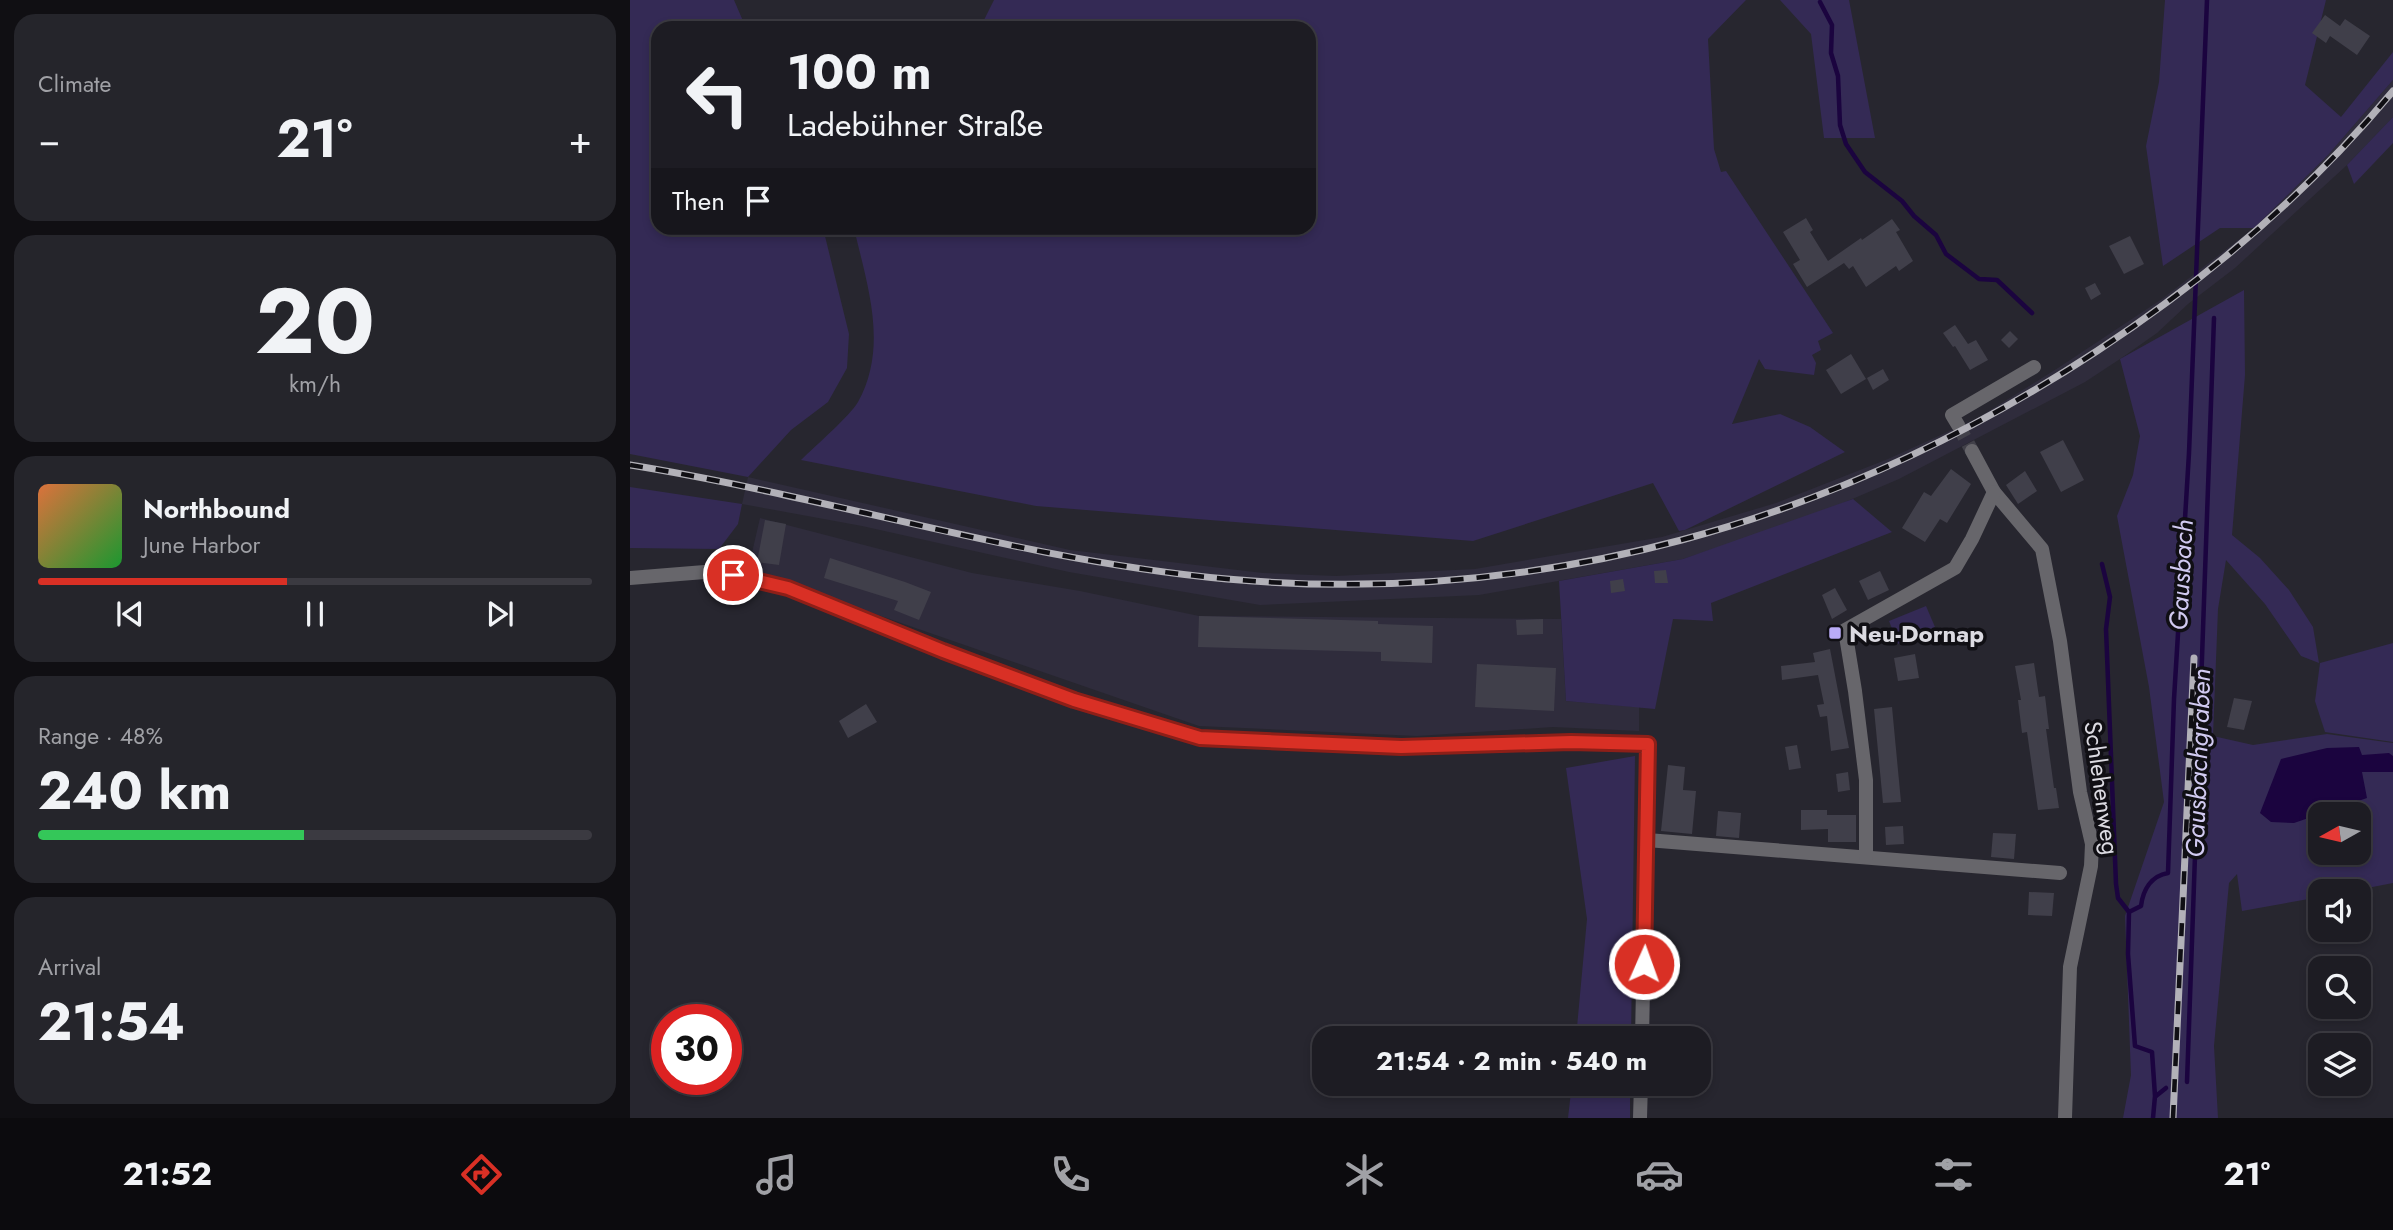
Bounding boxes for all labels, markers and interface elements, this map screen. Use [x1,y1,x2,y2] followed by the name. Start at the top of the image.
[787,37,932,107] text: 100 m
[672,49,763,140] icon: left
[38,67,111,101] text: Climate
[277,101,353,177] text: 21°
[787,102,1043,148] text: Ladebühner Straße
[38,112,60,167] text: −
[569,112,592,167] text: +
[672,182,725,220] text: Then
[739,182,777,220] icon: arrive
[255,256,375,387] text: 20
[289,367,341,401] text: km/h
[143,490,290,528] text: Northbound
[2159,518,2203,632] water label: Gausbach
[143,528,260,562] text: June Harbor
[703,545,763,605] pin
[714,556,752,594] icon: arrive
[111,595,149,633] icon: previous
[296,595,334,633] icon: pause
[481,595,519,633] icon: next
[1849,616,1984,651] place label: Neu-Dornap
[1827,625,1843,641] marker: Neu-Dornap
[2176,668,2220,858] water label: Gausbachgraben
[38,719,163,753] text: Range · 48%
[2075,719,2129,857] street label: Schlehenweg
[38,753,231,829] text: 240 km
[2308,802,2371,864] north arrow
[2308,802,2371,1096] map controls
[2308,879,2371,942] button: sound
[1607,927,1681,1001] position arrow
[38,950,101,984] text: Arrival
[2308,956,2371,1019] button: search
[38,984,185,1060] text: 21:54
[651,1004,742,1095] speed limit sign: 30
[2308,1033,2371,1096] button: layers
[1376,1042,1647,1080] text: 21:54 · 2 min · 540 m
[457,1150,506,1199] icon: directions
[752,1150,801,1199] icon: music
[1046,1150,1095,1199] icon: phone
[1340,1150,1389,1199] icon: climate
[1635,1150,1684,1199] icon: car
[1929,1150,1978,1199] icon: filters
[123,1151,212,1197] text: 21:52
[2223,1151,2270,1197] text: 21°

